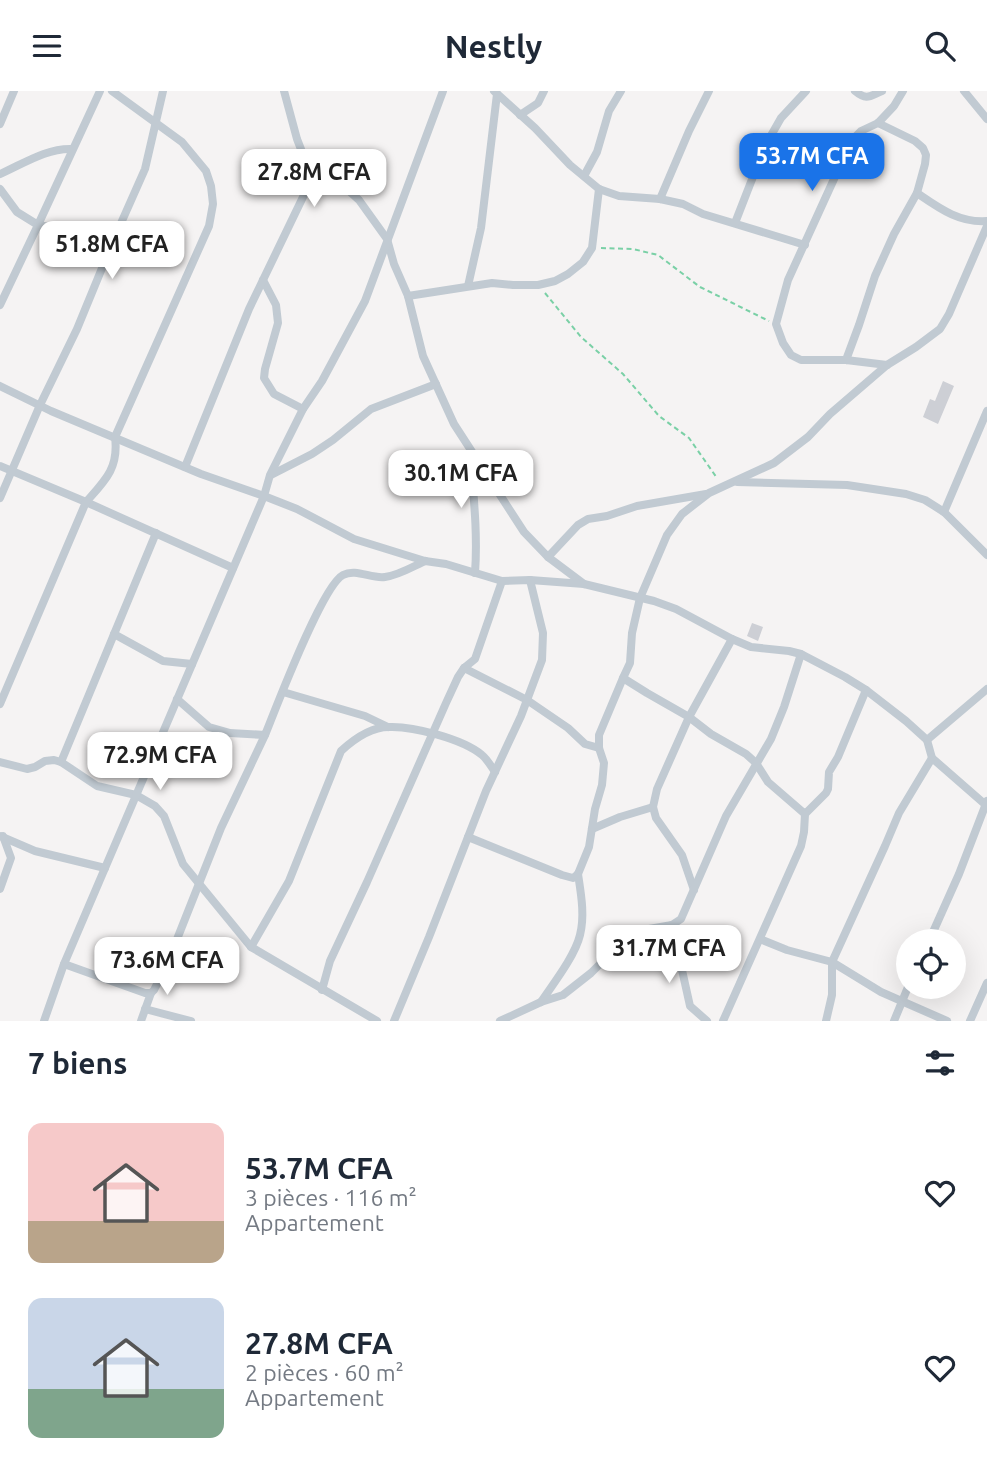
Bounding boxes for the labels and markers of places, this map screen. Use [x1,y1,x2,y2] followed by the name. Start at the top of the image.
[732,133,892,193] pin: 53.7M CFA
[234,149,394,209] pin: 27.8M CFA
[32,221,192,281] pin: 51.8M CFA
[381,451,541,510] pin: 30.1M CFA
[80,733,240,792] pin: 72.9M CFA
[589,925,749,985] pin: 31.7M CFA
[87,937,247,997] pin: 73.6M CFA

